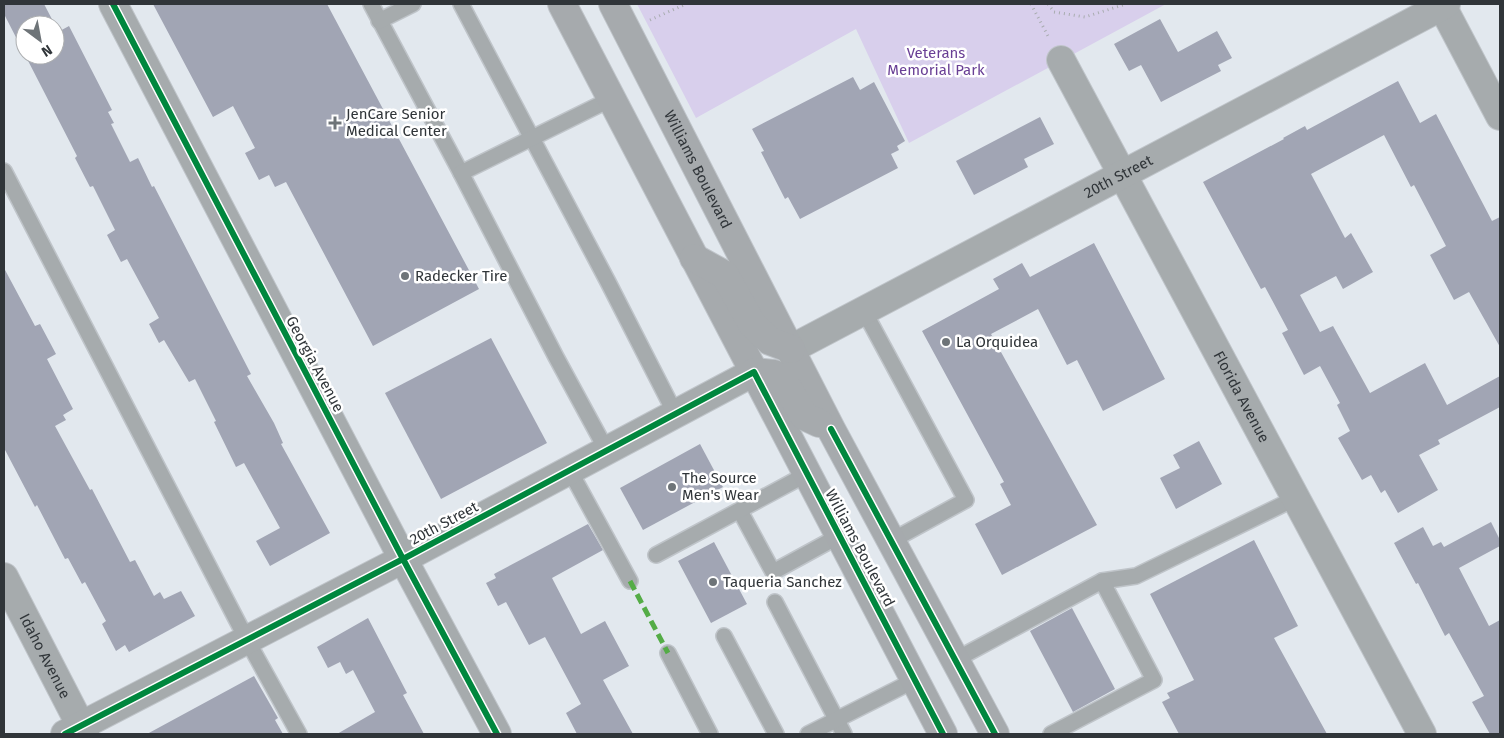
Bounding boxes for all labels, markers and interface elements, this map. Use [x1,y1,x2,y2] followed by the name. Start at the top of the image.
[15,15,65,65] north arrow
[38,41,55,60] text: N
[887,44,985,79] park label: Veterans Memorial Park
[346,105,447,140] place label: JenCare Senior Medical Center
[660,107,736,232] street label: Williams Boulevard
[328,116,342,130] marker: JenCare Senior Medical Center
[1081,151,1156,202] street label: 20th Street
[415,267,507,285] place label: Radecker Tire
[399,270,411,282] marker: Radecker Tire
[282,313,348,415] street label: Georgia Avenue
[956,333,1038,351] place label: La Orquidea
[940,336,952,348] marker: La Orquidea
[1210,348,1273,446] street label: Florida Avenue
[682,469,759,504] place label: The Source Men's Wear
[666,481,678,493] marker: The Source Men's Wear
[821,486,899,610] street label: Williams Boulevard
[407,497,482,548] street label: 20th Street
[723,573,842,591] place label: Taqueria Sanchez
[707,576,719,588] marker: Taqueria Sanchez
[15,611,74,702] street label: Idaho Avenue

